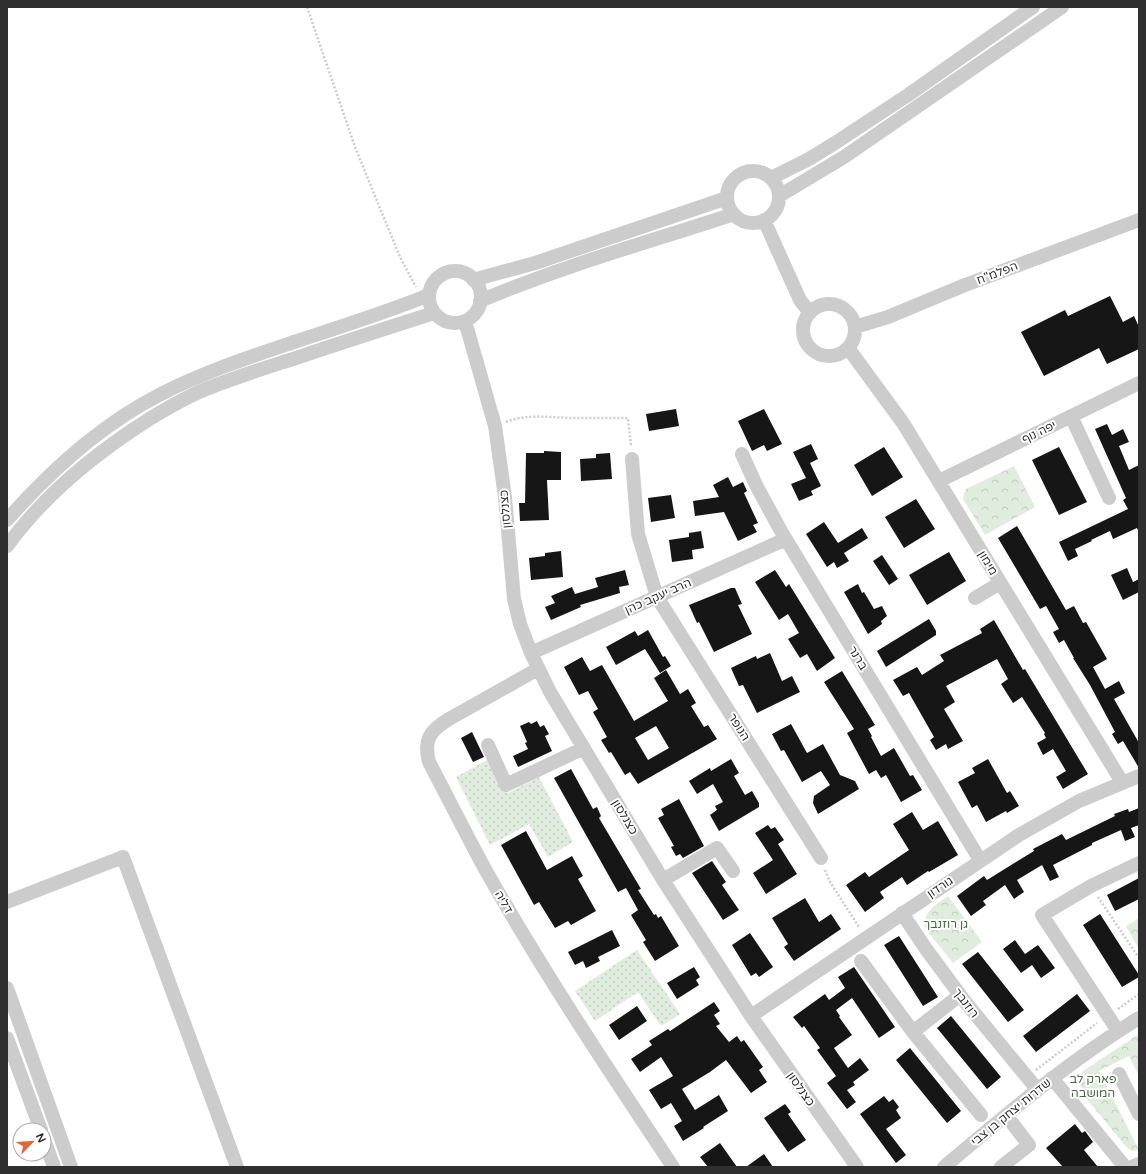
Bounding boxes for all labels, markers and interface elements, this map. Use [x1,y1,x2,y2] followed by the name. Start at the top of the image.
[974,259,1020,287] street label: הפלמ"ח
[1020,418,1058,446] street label: יפה נוף
[496,489,514,529] street label: כצנלסון
[975,548,1001,578] street label: מימון
[623,575,693,617] street label: הרב יעקב כהן
[845,643,871,673] street label: ברנר
[725,711,753,743] street label: הנופר
[609,797,641,837] street label: כצנלסון
[924,873,956,901] street label: גורדון
[492,888,516,916] street label: דליה
[924,917,968,931] park label: גן רוזנבך
[950,986,982,1020] street label: רוזנבך
[784,1069,818,1109] street label: כצנלסון
[1070,1072,1116,1100] park label: פארק לב המושבה
[968,1075,1054,1149] street label: שדרות יצחק בן צבי
[12,1122,52,1162] north arrow
[33,1131,48,1145] text: N

